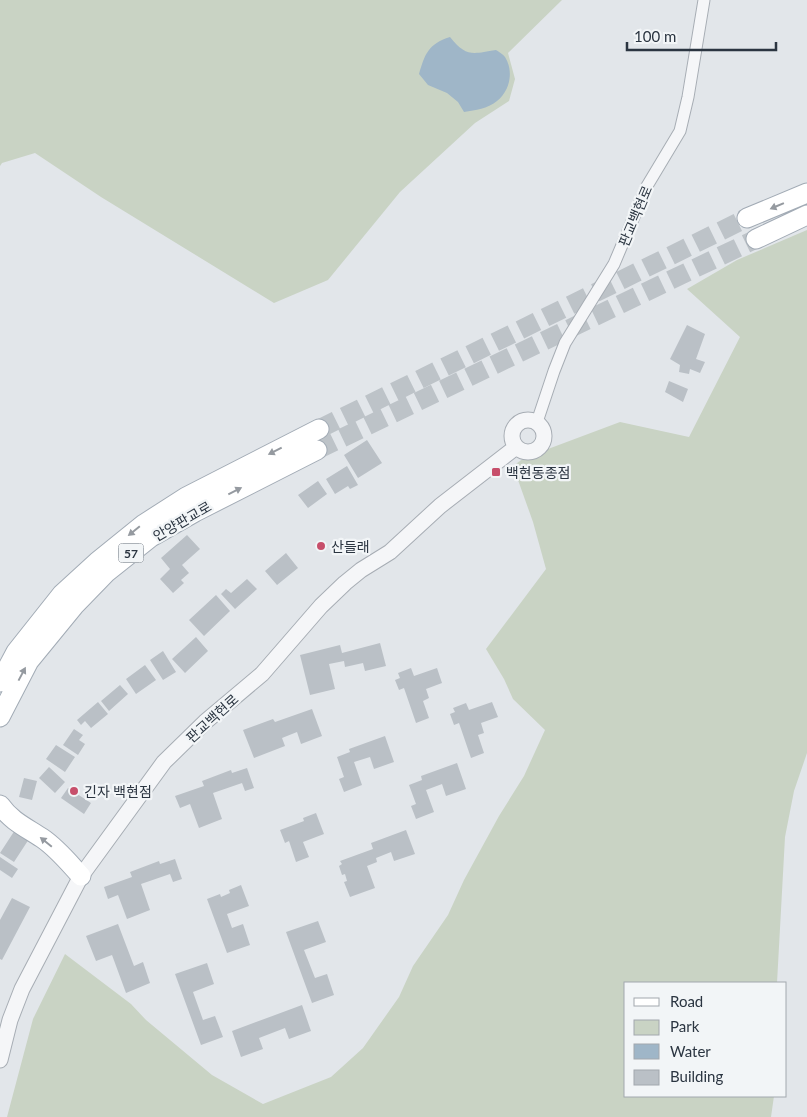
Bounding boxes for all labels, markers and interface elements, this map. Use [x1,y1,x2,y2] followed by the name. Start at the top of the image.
[627,20,776,52] scale bar
[634,27,676,45] text: 100 m
[615,183,655,249] street label: 판교백현로
[770,202,784,210] one-way arrow
[268,447,282,455] one-way arrow
[506,464,570,481] place label: 백현동종점
[490,466,502,478] marker: 백현동종점
[228,487,242,495] one-way arrow
[150,497,214,544] street label: 안양판교로
[128,526,141,537] one-way arrow
[331,538,370,555] place label: 산들래
[315,540,327,552] marker: 산들래
[118,544,144,562] road number: 57
[18,667,26,681] one-way arrow
[182,690,242,746] street label: 판교백현로
[84,783,152,800] place label: 긴자 백현점
[68,785,80,797] marker: 긴자 백현점
[40,836,53,847] one-way arrow
[624,982,787,1097] legend
[670,992,703,1010] text: Road
[670,1017,700,1035] text: Park
[670,1042,711,1060] text: Water
[670,1067,723,1085] text: Building

